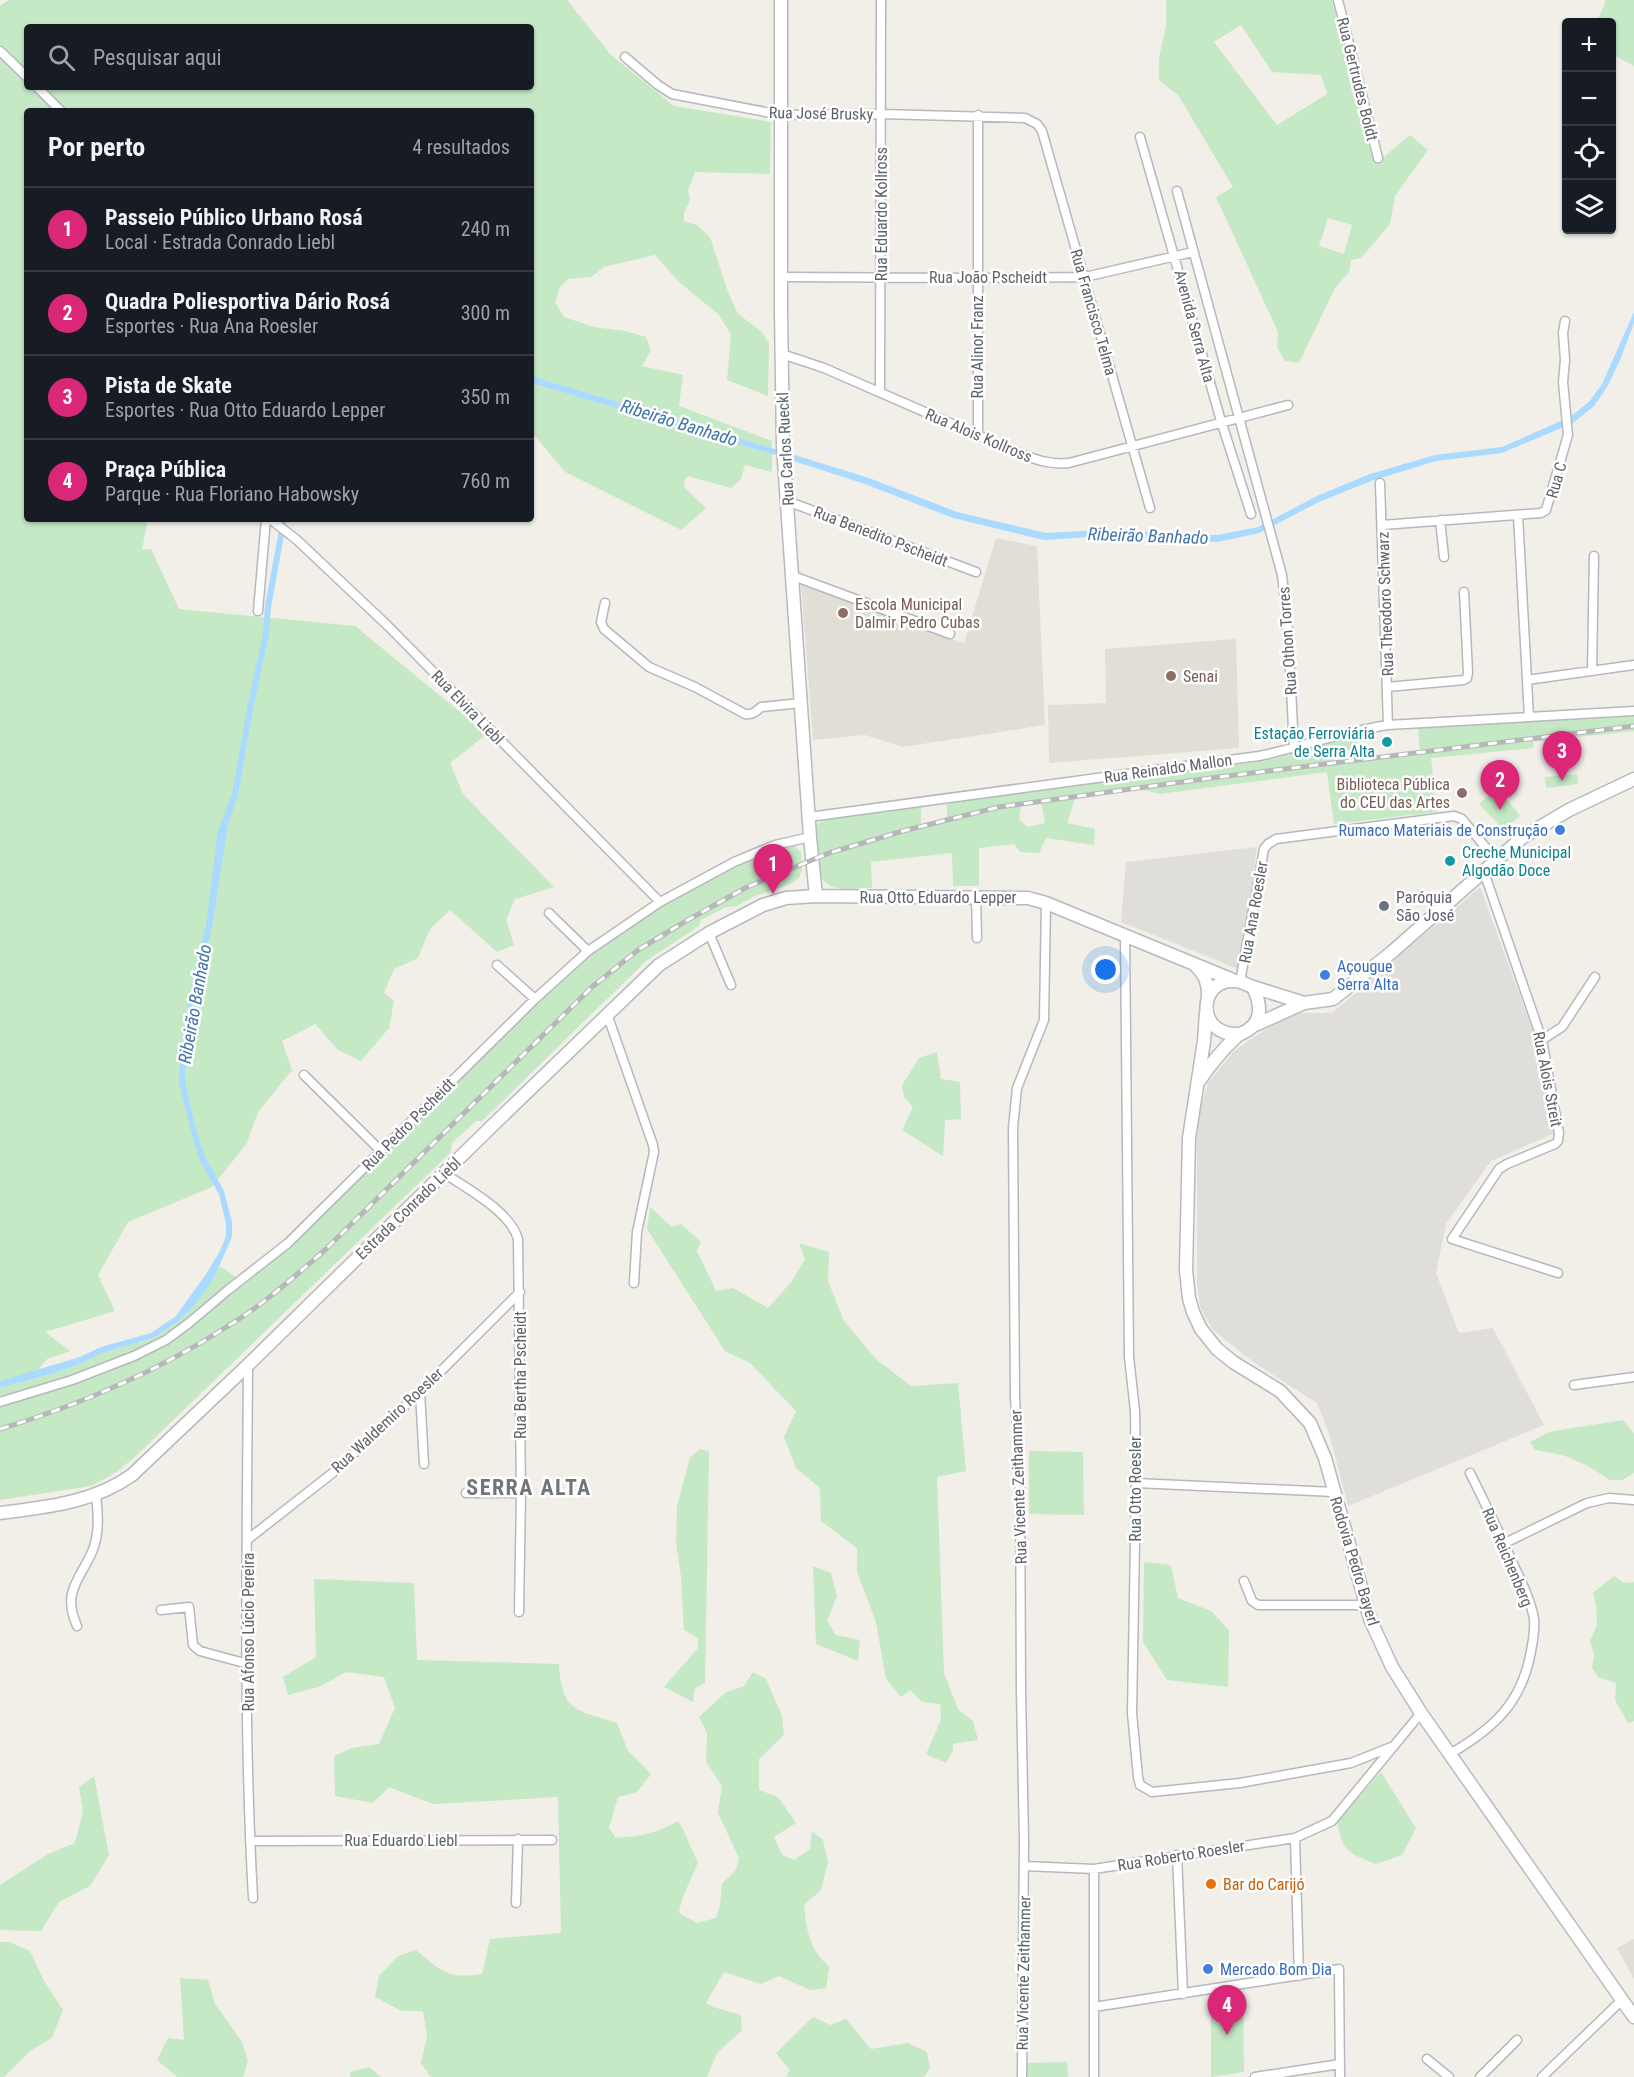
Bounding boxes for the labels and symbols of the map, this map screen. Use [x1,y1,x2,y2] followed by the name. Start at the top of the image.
[1333,15,1382,143] street label: Rua Gertrudes Boldt
[769,103,874,124] street label: Rua José Brusky
[872,147,891,281] street label: Rua Eduardo Kollross
[1066,247,1121,378] street label: Rua Francisco Telma
[929,268,1047,287] street label: Rua João Pscheidt
[1170,268,1219,384] street label: Avenida Serra Alta
[968,296,987,398] street label: Rua Alinor Franz
[773,392,798,506] street label: Rua Carlos Rueckl
[618,395,740,450] water label: Ribeirão Banhado
[922,404,1035,467] street label: Rua Alois Kollross
[1542,460,1571,500] street label: Rua C
[811,502,951,571] street label: Rua Benedito Pscheidt
[1087,523,1209,548] water label: Ribeirão Banhado
[1373,531,1398,677] street label: Rua Theodoro Schwarz
[1274,586,1301,696] street label: Rua Othon Torres
[855,595,980,632] place label: Escola Municipal Dalmir Pedro Cubas
[836,606,850,620] marker: Escola Municipal Dalmir Pedro Cubas
[427,666,508,748] street label: Rua Elvira Liebl
[1183,667,1218,686] place label: Senai
[1164,669,1178,683] marker: Senai
[1254,724,1375,761] place label: Estação Ferroviária de Serra Alta
[1542,732,1582,781] pin: 3
[1380,735,1394,749] marker: Estação Ferroviária de Serra Alta
[1103,750,1233,787] street label: Rua Reinaldo Mallon
[1480,760,1520,810] pin: 2
[1336,775,1450,812] place label: Biblioteca Pública do CEU das Artes
[1455,786,1469,800] marker: Biblioteca Pública do CEU das Artes
[1338,821,1548,840] place label: Rumaco Materiais de Construção
[1553,823,1567,837] marker: Rumaco Materiais de Construção
[1462,843,1571,880] place label: Creche Municipal Algodão Doce
[754,844,792,894] pin: 1
[1443,854,1457,868] marker: Creche Municipal Algodão Doce
[1235,859,1272,965] street label: Rua Ana Roesler
[860,888,1017,907] street label: Rua Otto Eduardo Lepper
[1396,888,1454,925] place label: Paróquia São José
[1377,899,1391,913] marker: Paróquia São José
[174,943,215,1065] water label: Ribeirão Banhado
[1091,955,1120,984] your location
[1337,957,1399,994] place label: Açougue Serra Alta
[1318,968,1332,982] marker: Açougue Serra Alta
[1529,1030,1566,1129] street label: Rua Alois Streit
[358,1074,459,1175] street label: Rua Pedro Pscheidt
[352,1153,465,1263] street label: Estrada Conrado Liebl
[511,1311,530,1439] street label: Rua Bertha Pscheidt
[328,1364,447,1477] street label: Rua Waldemiro Roesler
[1006,1409,1031,1565] street label: Rua Vicente Zeithammer
[1126,1436,1145,1542] street label: Rua Otto Roesler
[466,1475,592,1500] district label: SERRA ALTA
[1326,1494,1383,1628] street label: Rodovia Pedro Bayerl
[1478,1505,1537,1610] street label: Rua Reichenberg
[239,1553,258,1711] street label: Rua Afonso Lúcio Pereira
[344,1831,458,1850] street label: Rua Eduardo Liebl
[1116,1836,1246,1875] street label: Rua Roberto Roesler
[1223,1875,1304,1894] place label: Bar do Carijó
[1204,1877,1218,1891] marker: Bar do Carijó
[1013,1895,1034,2051] street label: Rua Vicente Zeithammer
[1220,1960,1332,1979] place label: Mercado Bom Dia
[1201,1962,1215,1976] marker: Mercado Bom Dia
[1208,1986,1246,2035] pin: 4

